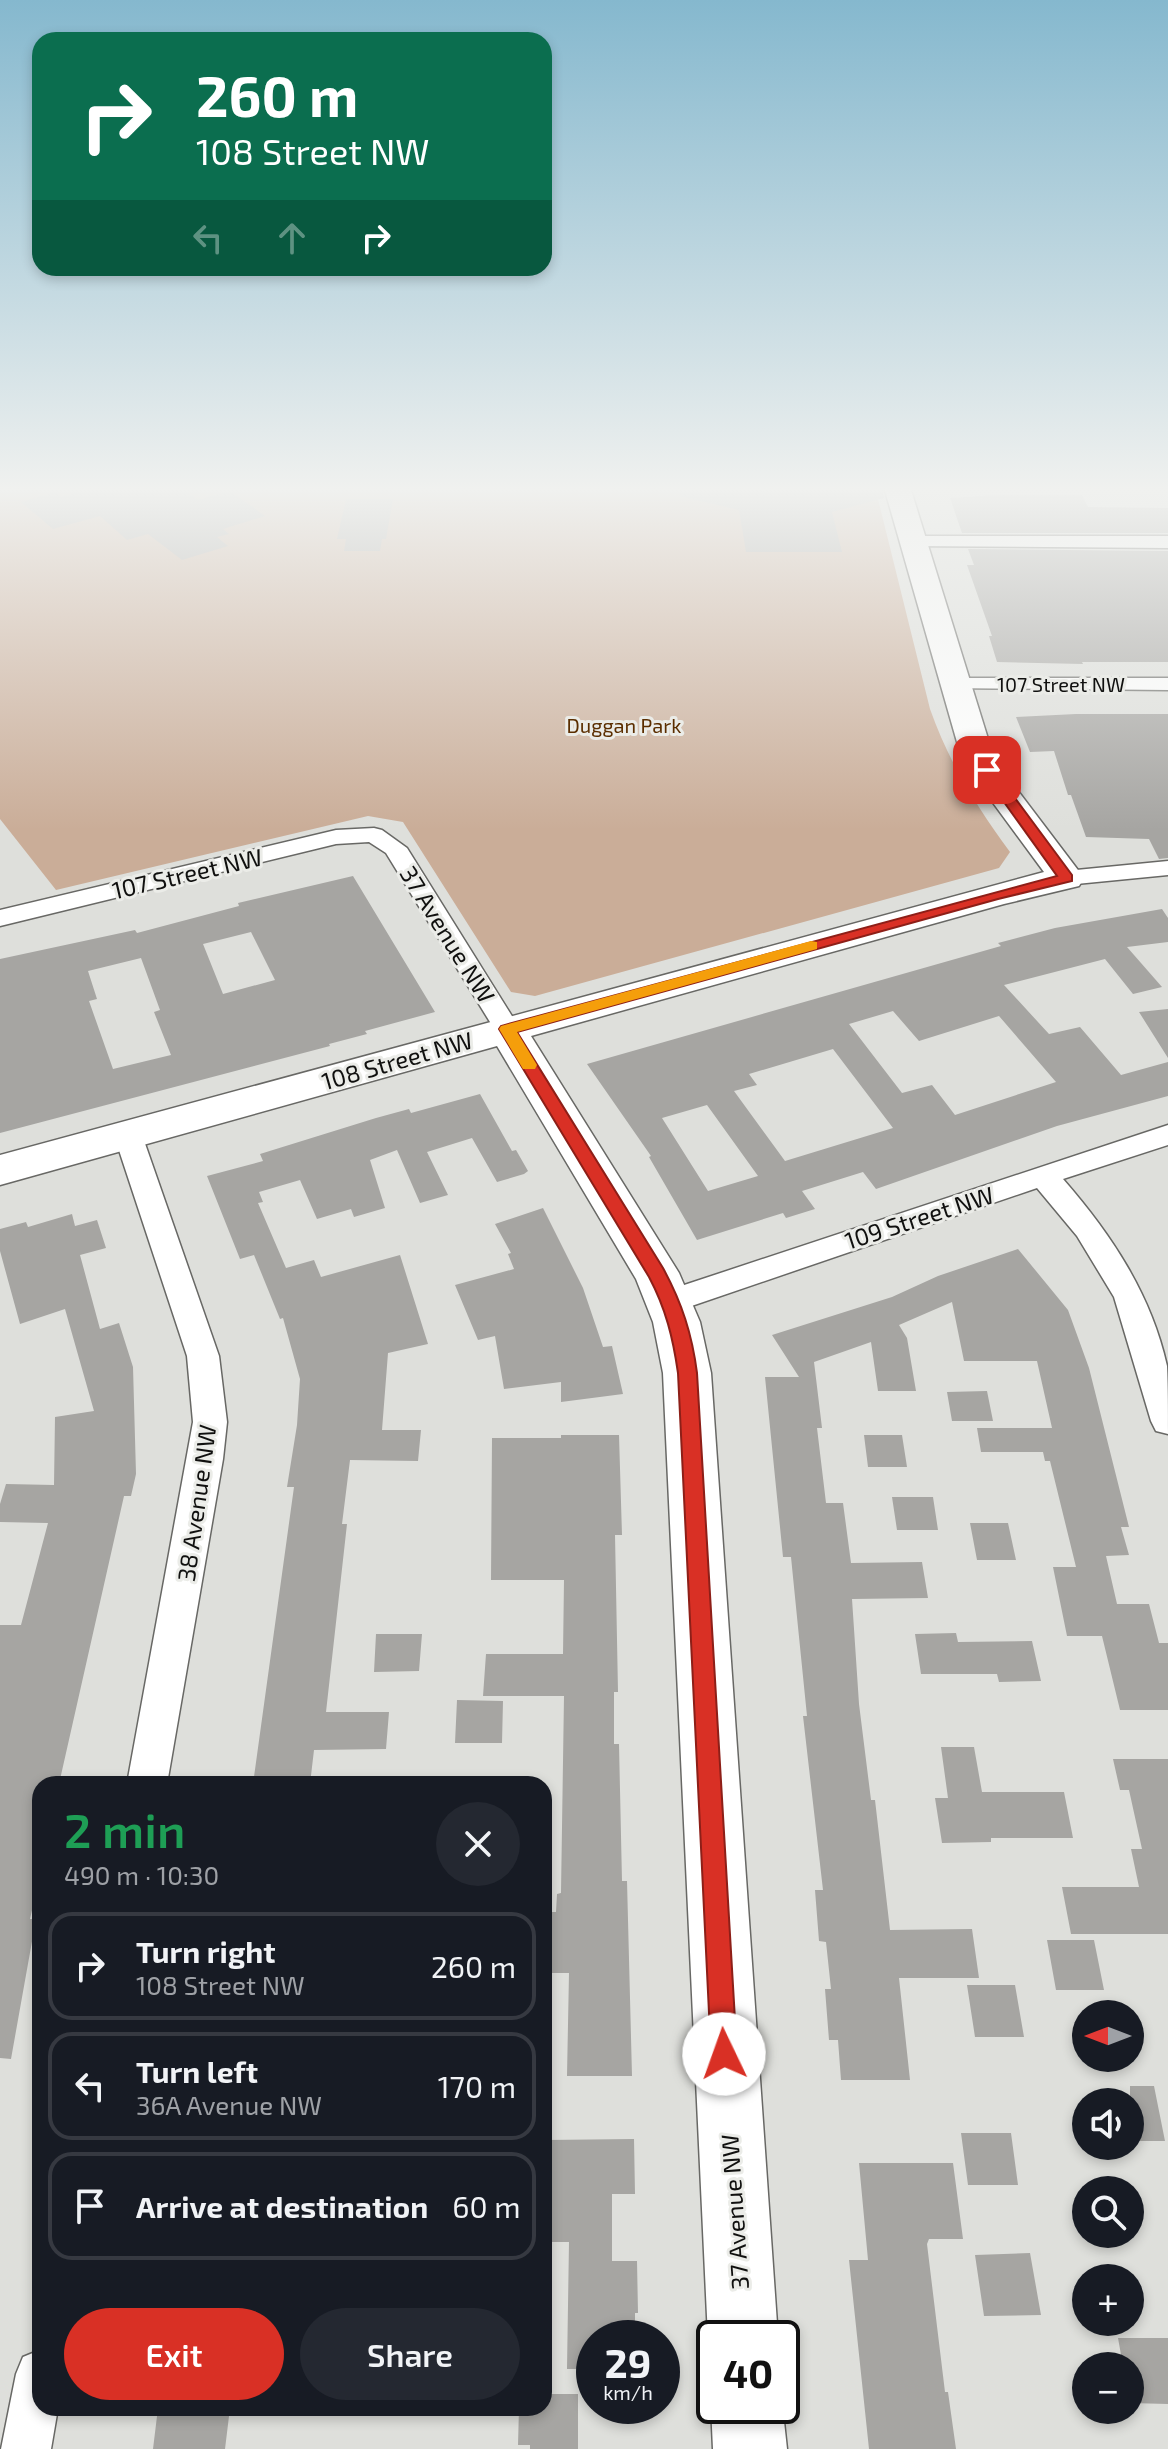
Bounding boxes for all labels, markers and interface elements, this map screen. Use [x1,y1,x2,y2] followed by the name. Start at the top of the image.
[196,61,358,128] text: 260 m
[64,64,168,168] icon: right
[196,129,430,172] text: 108 Street NW
[186,216,230,260] icon: left
[270,216,314,260] icon: ahead
[354,216,398,260] icon: right
[997,672,1125,696] street label: 107 Street NW
[567,713,681,737] park label: Duggan Park
[953,736,1021,804] pin
[965,748,1009,792] icon: arrive
[109,842,265,904] street label: 107 Street NW
[394,860,502,1008] street label: 37 Avenue NW
[318,1025,476,1095] street label: 108 Street NW
[841,1179,997,1255] street label: 109 Street NW
[171,1422,221,1583] street label: 38 Avenue NW
[64,1800,185,1858] text: 2 min
[436,1802,520,1886] button: close
[64,1859,219,1890] text: 490 m · 10:30
[136,1933,276,1969] text: Turn right
[68,1944,112,1988] icon: right
[431,1948,516,1984] text: 260 m
[136,1969,305,2000] text: 108 Street NW
[1072,2000,1144,2072] north arrow
[1072,2000,1144,2424] map controls
[682,2012,766,2096] position arrow
[136,2053,258,2089] text: Turn left
[68,2064,112,2108] icon: left
[438,2068,516,2104] text: 170 m
[1072,2088,1144,2160] button: sound
[136,2089,322,2120] text: 36A Avenue NW
[714,2133,754,2291] street label: 37 Avenue NW
[1072,2176,1144,2248] button: search
[68,2184,112,2228] icon: arrive
[136,2188,428,2224] text: Arrive at destination
[452,2188,521,2224] text: 60 m
[1072,2264,1144,2336] button: +
[64,2308,284,2400] button: Exit
[300,2308,520,2400] button: Share
[696,2320,800,2424] speed limit sign: 40
[605,2338,651,2386] text: 29
[1072,2352,1144,2424] button: −
[603,2380,653,2404] text: km/h

